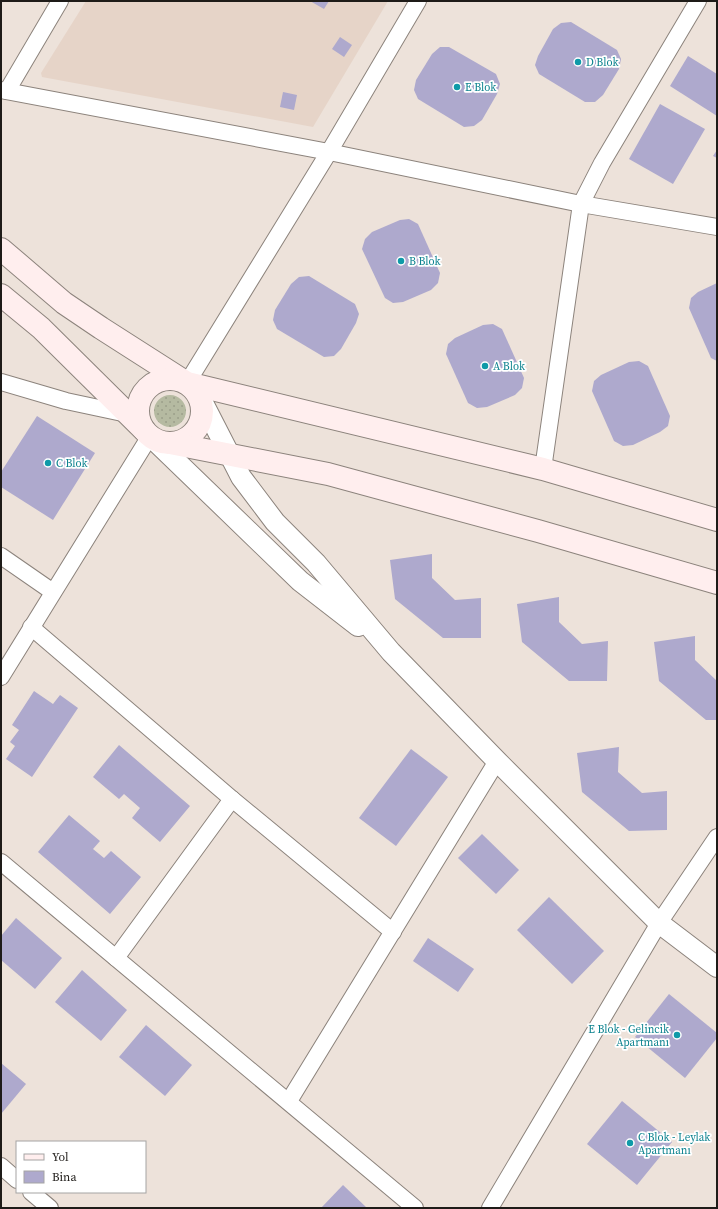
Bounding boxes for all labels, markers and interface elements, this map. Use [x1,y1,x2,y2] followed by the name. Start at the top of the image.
[586,55,619,70] place label: D Blok
[573,57,583,67] marker: D Blok
[465,80,497,95] place label: E Blok
[452,82,462,92] marker: E Blok
[409,254,441,269] place label: B Blok
[396,256,406,266] marker: B Blok
[493,359,526,374] place label: A Blok
[480,361,490,371] marker: A Blok
[56,456,89,471] place label: C Blok
[43,458,53,468] marker: C Blok
[588,1022,670,1050] place label: E Blok - Gelincik Apartmanı
[672,1030,682,1040] marker: E Blok - Gelincik Apartmanı
[638,1130,711,1158] place label: C Blok - Leylak Apartmanı
[625,1138,635,1148] marker: C Blok - Leylak Apartmanı
[16,1141,146,1193] legend
[52,1149,69,1165] text: Yol
[52,1169,77,1185] text: Bina

